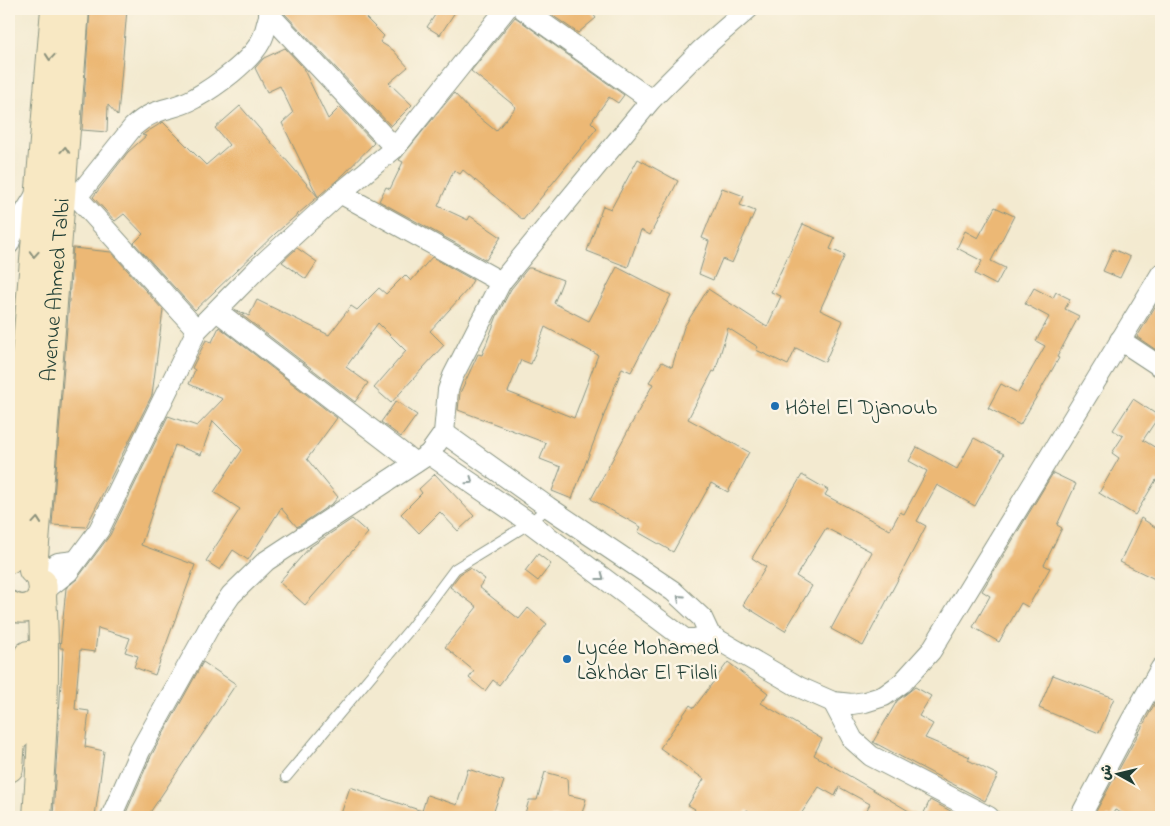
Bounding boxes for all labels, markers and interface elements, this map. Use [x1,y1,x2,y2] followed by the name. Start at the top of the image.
[45,54,56,62] one-way arrow
[60,146,71,154] one-way arrow
[34,197,80,383] street label: Avenue Ahmed Talbi
[28,250,39,258] one-way arrow
[785,393,937,425] place label: Hôtel El Djanoub
[769,400,781,412] marker: Hôtel El Djanoub
[464,475,474,484] one-way arrow
[32,517,43,525] one-way arrow
[595,571,604,579] one-way arrow
[677,595,686,604] one-way arrow
[577,633,719,690] place label: Lycée Mohamed Lakhdar El Filali
[561,653,573,665] marker: Lycée Mohamed Lakhdar El Filali
[1092,748,1142,798] north arrow
[1095,763,1118,781] text: ش

